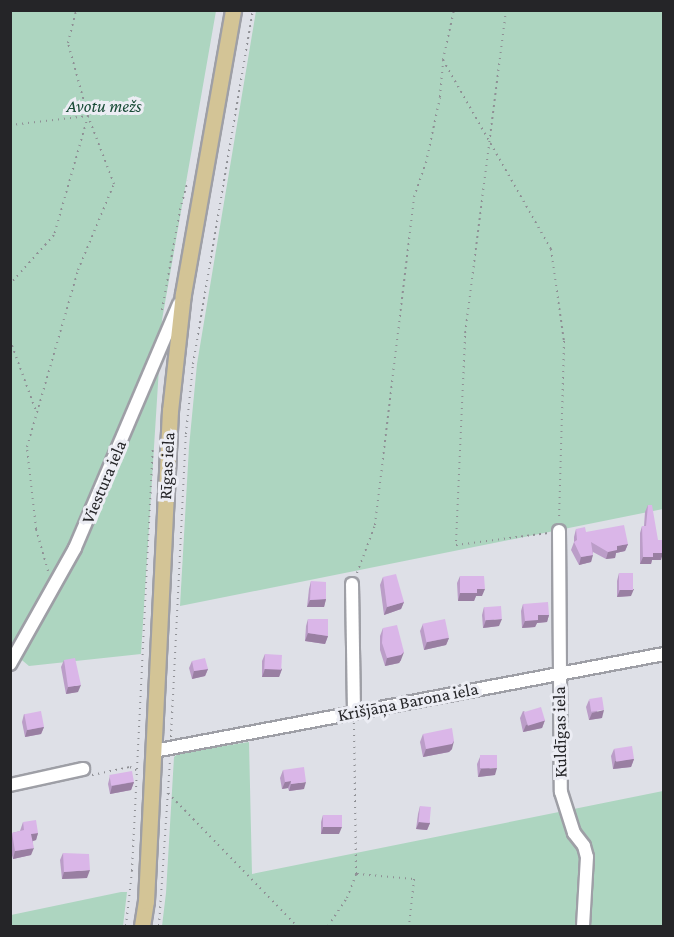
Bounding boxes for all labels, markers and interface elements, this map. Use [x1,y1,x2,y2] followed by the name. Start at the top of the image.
[66,95,142,117] park label: Avotu mežs
[154,432,180,500] street label: Rīgas iela
[77,437,131,527] street label: Viestura iela
[336,678,480,726] street label: Krišjāņa Barona iela
[548,686,572,778] street label: Kuldīgas iela

